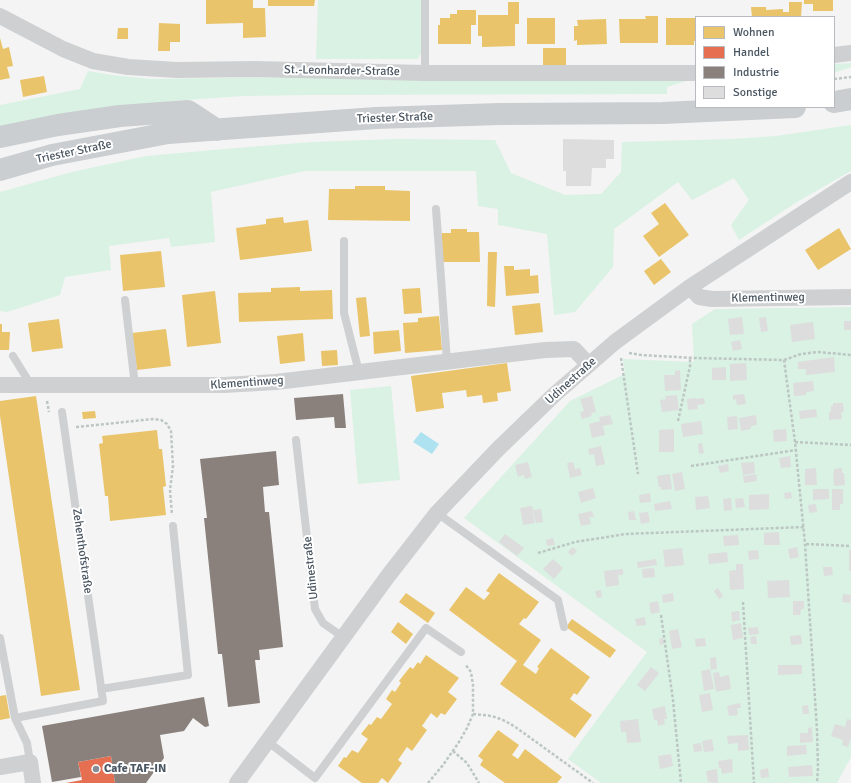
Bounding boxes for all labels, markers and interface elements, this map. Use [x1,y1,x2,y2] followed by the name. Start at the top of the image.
[695,16,835,108] legend
[733,25,775,40] text: Wohnen
[733,45,770,60] text: Handel
[284,63,400,79] street label: St.-Leonharder-Straße
[733,65,779,80] text: Industrie
[733,85,778,100] text: Sonstige
[357,109,433,127] street label: Triester Straße
[35,137,113,167] street label: Triester Straße
[731,290,805,306] street label: Klementinweg
[543,354,599,408] street label: Udinestraße
[210,373,284,393] street label: Klementinweg
[69,508,95,594] street label: Zehenthofstraße
[301,536,321,600] street label: Udinestraße
[104,762,166,776] place label: Cafe TAF-IN
[91,764,101,774] marker: Cafe TAF-IN

